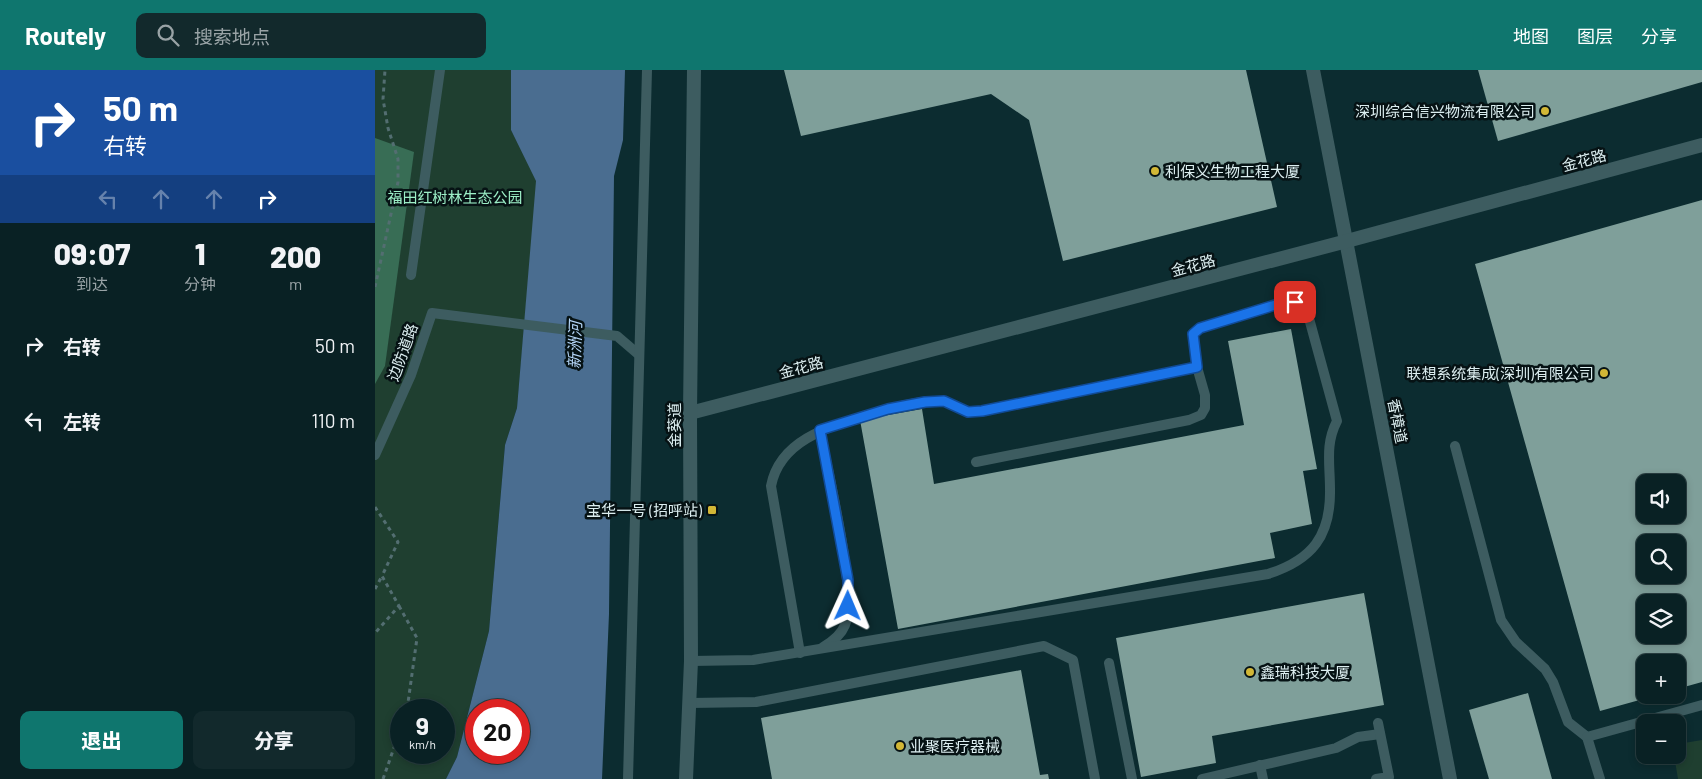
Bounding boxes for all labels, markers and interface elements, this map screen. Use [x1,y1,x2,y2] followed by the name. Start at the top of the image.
[136,13,486,58] search box
[25,21,106,50] text: Routely
[154,21,182,49] icon: search
[194,25,270,48] text: 搜索地点
[1513,25,1549,47] text: 地图
[1577,25,1613,47] text: 图层
[1641,25,1677,47] text: 分享
[103,86,178,128] text: 50 m
[20,90,85,155] icon: right
[1355,102,1535,120] place label: 深圳综合信兴物流有限公司
[1539,105,1551,117] marker: 深圳综合信兴物流有限公司
[103,132,147,158] text: 右转
[1560,145,1608,175] street label: 金花路
[1165,162,1300,180] place label: 利保义生物工程大厦
[1149,165,1161,177] marker: 利保义生物工程大厦
[94,185,122,213] icon: left
[147,185,175,213] icon: ahead
[200,185,228,213] icon: ahead
[253,185,281,213] icon: right
[387,188,523,206] park label: 福田红树林生态公园
[54,235,130,271] text: 09:07
[195,235,205,271] text: 1
[270,238,321,274] text: 200
[1169,250,1217,280] street label: 金花路
[76,274,108,293] text: 到达
[184,274,216,293] text: 分钟
[289,274,302,293] text: m
[1274,281,1316,323] pin
[1281,288,1309,316] icon: arrive
[564,318,584,369] water label: 新洲河
[383,321,421,383] street label: 边防道路
[20,332,48,360] icon: right
[315,334,355,357] text: 50 m
[63,335,101,358] text: 右转
[777,352,825,382] street label: 金花路
[1406,364,1594,382] place label: 联想系统集成(深圳)有限公司
[1598,367,1610,379] marker: 联想系统集成(深圳)有限公司
[1385,397,1411,445] street label: 香樟道
[665,402,683,448] street label: 金葵道
[20,407,48,435] icon: left
[311,409,355,432] text: 110 m
[63,410,101,433] text: 左转
[1636,474,1686,764] map controls
[1636,474,1686,524] button: sound
[586,501,702,519] place label: 宝华一号 (招呼站)
[706,504,718,516] marker: 宝华一号 (招呼站)
[1636,534,1686,584] button: search
[821,579,873,631] position arrow
[1636,594,1686,644] button: layers
[1636,654,1686,704] button: +
[1260,663,1350,681] place label: 鑫瑞科技大厦
[1244,666,1256,678] marker: 鑫瑞科技大厦
[465,699,530,764] speed limit sign: 20
[416,710,429,740] text: 9
[20,711,183,769] button: 退出
[193,711,355,769] button: 分享
[1636,714,1686,764] button: −
[409,737,436,751] text: km/h
[910,737,1000,755] place label: 业聚医疗器械
[894,740,906,752] marker: 业聚医疗器械

